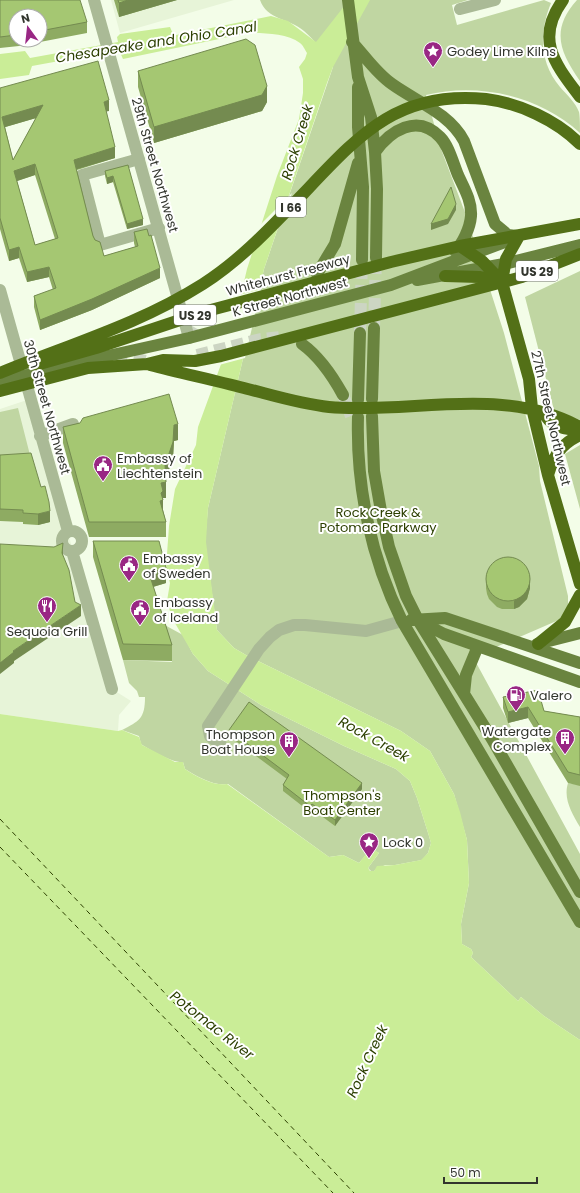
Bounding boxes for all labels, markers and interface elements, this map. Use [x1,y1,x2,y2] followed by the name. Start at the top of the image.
[8,8,48,48] north arrow
[19,10,31,27] text: N
[54,16,259,68] water label: Chesapeake and Ohio Canal
[422,40,444,68] place icon: Godey Lime Kilns
[447,42,556,61] place label: Godey Lime Kilns
[127,95,183,235] street label: 29th Street Northwest
[276,101,318,182] water label: Rock Creek
[276,197,306,217] road number: I 66
[224,249,353,301] street label: Whitehurst Freeway
[516,261,558,281] road number: US 29
[230,272,350,321] street label: K Street Northwest
[174,305,216,325] road number: US 29
[19,337,75,477] street label: 30th Street Northwest
[526,349,576,488] street label: 27th Street Northwest
[117,449,202,483] place label: Embassy of Liechtenstein
[92,454,114,482] public building icon: Embassy of Liechtenstein
[319,503,437,537] park label: Rock Creek & Potomac Parkway
[143,549,211,583] place label: Embassy of Sweden
[118,554,140,582] public building icon: Embassy of Sweden
[154,593,218,627] place label: Embassy of Iceland
[36,595,58,623] restaurant icon: Sequoia Grill
[129,598,151,626] public building icon: Embassy of Iceland
[6,622,88,641] place label: Sequoia Grill
[505,684,527,712] fuel station icon: Valero
[530,686,572,705] place label: Valero
[335,711,414,767] water label: Rock Creek
[482,722,552,756] place label: Watergate Complex
[201,725,275,759] place label: Thompson Boat House
[554,727,576,755] building icon: Watergate Complex
[278,730,300,758] building icon: Thompson Boat House
[303,786,381,820] park label: Thompson's Boat Center
[358,831,380,859] place icon: Lock 0
[383,833,423,852] place label: Lock 0
[166,986,259,1065] water label: Potomac River
[341,1021,393,1101] water label: Rock Creek
[444,1159,537,1185] scale bar
[450,1164,481,1181] text: 50 m

